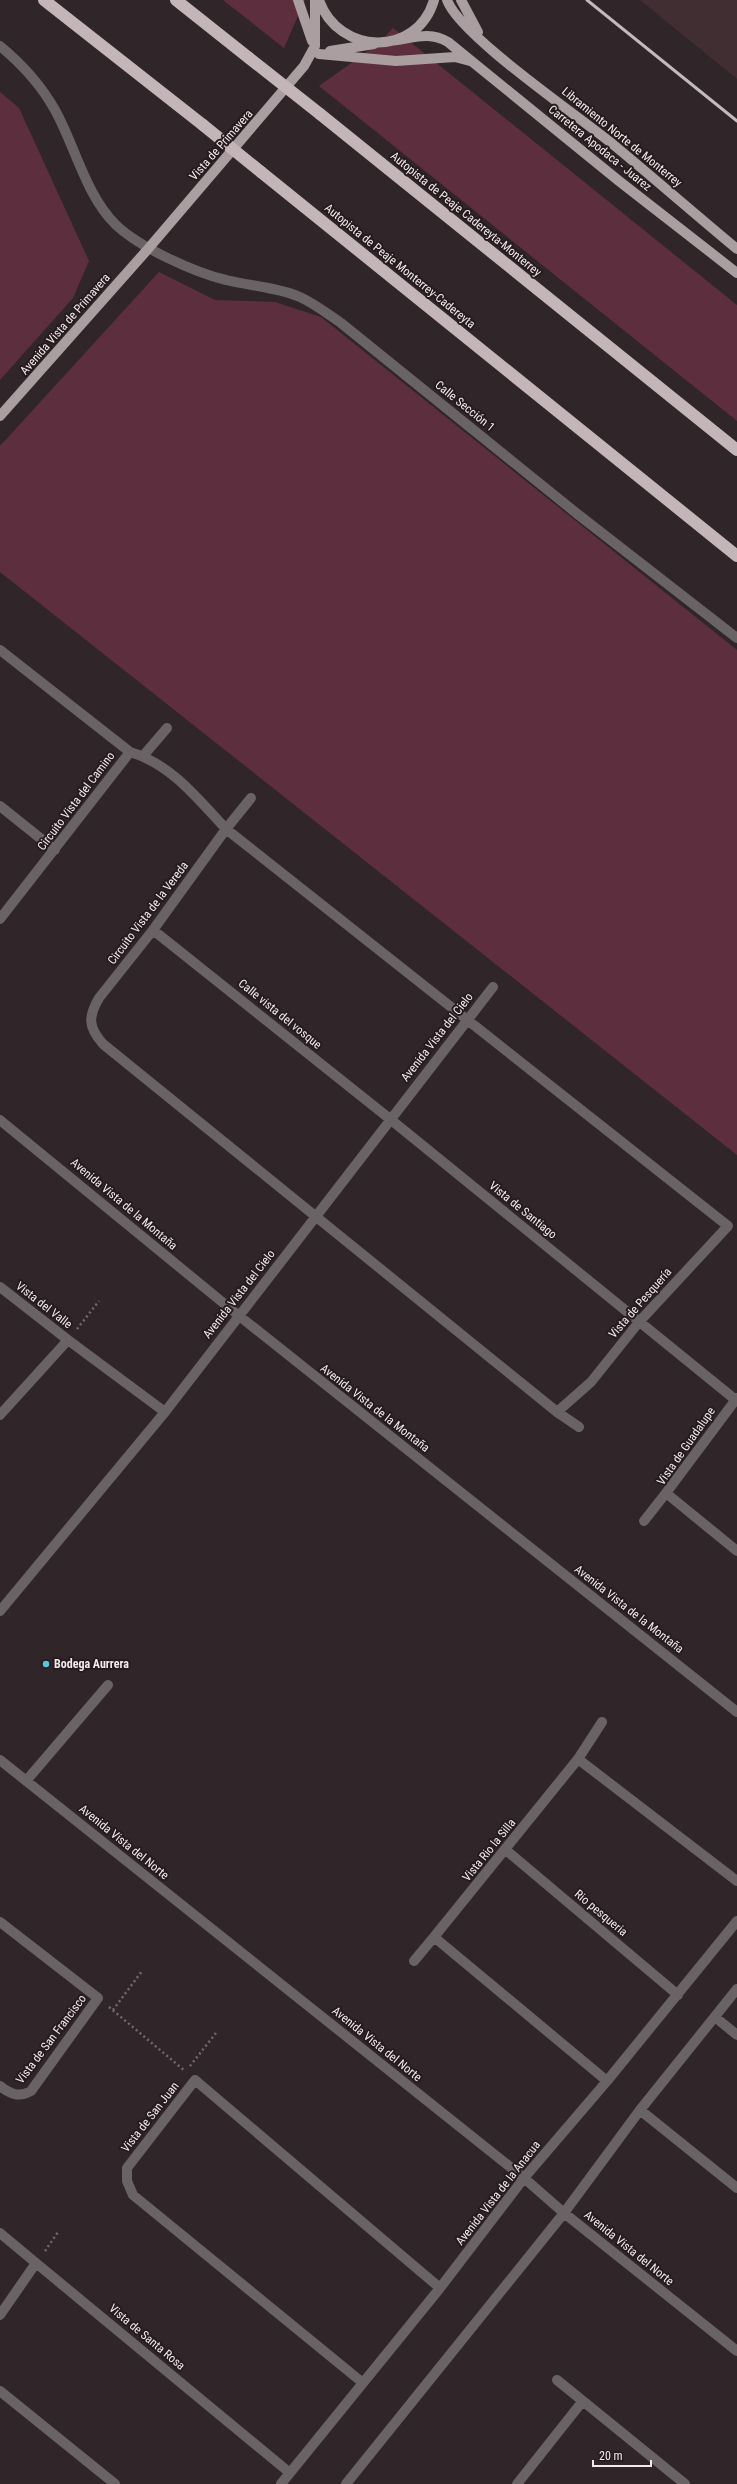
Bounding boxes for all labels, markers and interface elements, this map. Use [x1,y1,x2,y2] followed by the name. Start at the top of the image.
[559,84,685,190] street label: Libramiento Norte de Monterrey
[546,102,654,194] street label: Carretera Apodaca - Juarez
[187,107,256,183] street label: Vista de Primavera
[388,149,544,279] street label: Autopista de Peaje Cadereyta-Monterrey
[322,201,478,331] street label: Autopista de Peaje Monterrey-Cadereyta
[17,270,113,377] street label: Avenida Vista de Primavera
[432,378,498,434] street label: Calle Sección 1
[34,749,118,853] street label: Circuito Vista del Camino
[105,859,191,967] street label: Circuito Vista de la Vereda
[236,976,325,1052] street label: Calle vista del vosque
[398,990,476,1084] street label: Avenida Vista del Cielo
[68,1155,180,1253] street label: Avenida Vista de la Montaña
[486,1178,560,1242] street label: Vista de Santiago
[200,1247,278,1341] street label: Avenida Vista del Cielo
[606,1265,675,1341] street label: Vista de Pesquería
[13,1279,75,1332] street label: Vista del Valle
[318,1361,433,1455] street label: Avenida Vista de la Montaña
[654,1404,718,1488] street label: Vista de Guadalupe
[572,1562,687,1656] street label: Avenida Vista de la Montaña
[54,1657,129,1671] place label: Bodega Aurrera
[41,1659,51,1669] marker: Bodega Aurrera
[76,1802,172,1883] street label: Avenida Vista del Norte
[460,1816,519,1884] street label: Vista Rio la Silla
[572,1887,630,1939] street label: Rio pesqueria
[13,1992,89,2086] street label: Vista de San Francisco
[329,2004,425,2085] street label: Avenida Vista del Norte
[118,2079,182,2155] street label: Vista de San Juan
[453,2138,543,2248] street label: Avenida Vista de la Anacua
[581,2208,677,2289] street label: Avenida Vista del Norte
[106,2301,188,2373] street label: Vista de Santa Rosa
[593,2442,651,2468] scale bar
[599,2449,623,2463] text: 20 m

